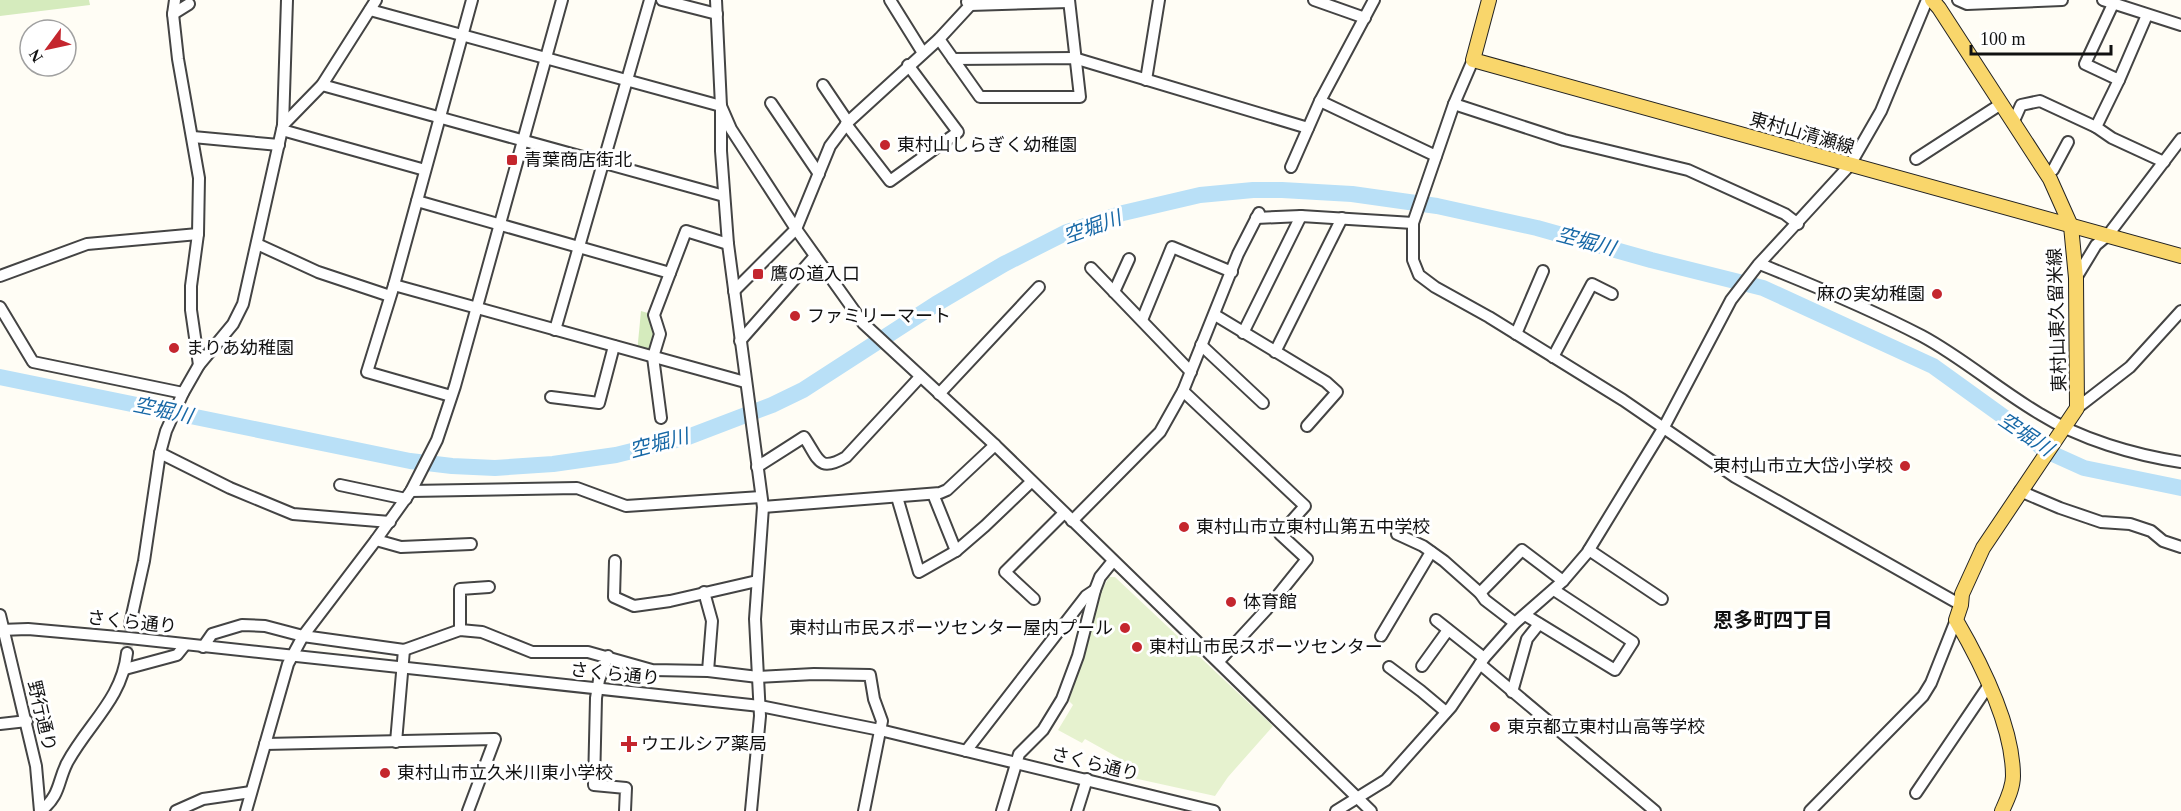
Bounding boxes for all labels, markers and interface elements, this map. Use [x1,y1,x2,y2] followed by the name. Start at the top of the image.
[18,18,78,78] north arrow
[1971,18,2110,56] scale bar
[1980,29,2026,49] text: 100 m
[25,46,46,65] text: N
[1747,109,1857,157] street label: 東村山清瀬線
[897,135,1077,155] place label: 東村山しらぎく幼稚園
[878,138,892,152] marker: 東村山しらぎく幼稚園
[524,150,632,170] place label: 青葉商店街北
[505,153,519,167] marker: 青葉商店街北
[1060,206,1126,248] water label: 空堀川
[1554,223,1620,260] water label: 空堀川
[2044,248,2070,392] street label: 東村山東久留米線
[770,264,860,284] place label: 鷹の道入口
[751,267,765,281] marker: 鷹の道入口
[1817,284,1925,304] place label: 麻の実幼稚園
[1930,287,1944,301] marker: 麻の実幼稚園
[807,306,951,326] place label: ファミリーマート
[788,309,802,323] marker: ファミリーマート
[186,338,294,358] place label: まりあ幼稚園
[167,341,181,355] marker: まりあ幼稚園
[131,393,197,427] water label: 空堀川
[1995,408,2059,461] water label: 空堀川
[627,424,693,461] water label: 空堀川
[1713,456,1893,476] place label: 東村山市立大岱小学校
[1898,459,1912,473] marker: 東村山市立大岱小学校
[1196,517,1430,537] place label: 東村山市立東村山第五中学校
[1177,520,1191,534] marker: 東村山市立東村山第五中学校
[1243,592,1297,612] place label: 体育館
[1224,595,1238,609] marker: 体育館
[86,607,178,637] street label: さくら通り
[1713,609,1833,631] district label: 恩多町四丁目
[789,618,1113,638] place label: 東村山市民スポーツセンター屋内プール
[1118,621,1132,635] marker: 東村山市民スポーツセンター屋内プール
[1149,637,1383,657] place label: 東村山市民スポーツセンター
[1130,640,1144,654] marker: 東村山市民スポーツセンター
[569,659,661,689] street label: さくら通り
[24,679,60,753] street label: 野行通り
[1507,717,1705,737] place label: 東京都立東村山高等学校
[1488,720,1502,734] marker: 東京都立東村山高等学校
[641,734,767,754] place label: ウエルシア薬局
[622,737,636,751] marker: ウエルシア薬局
[1049,743,1141,785] street label: さくら通り
[397,763,613,783] place label: 東村山市立久米川東小学校
[378,766,392,780] marker: 東村山市立久米川東小学校

